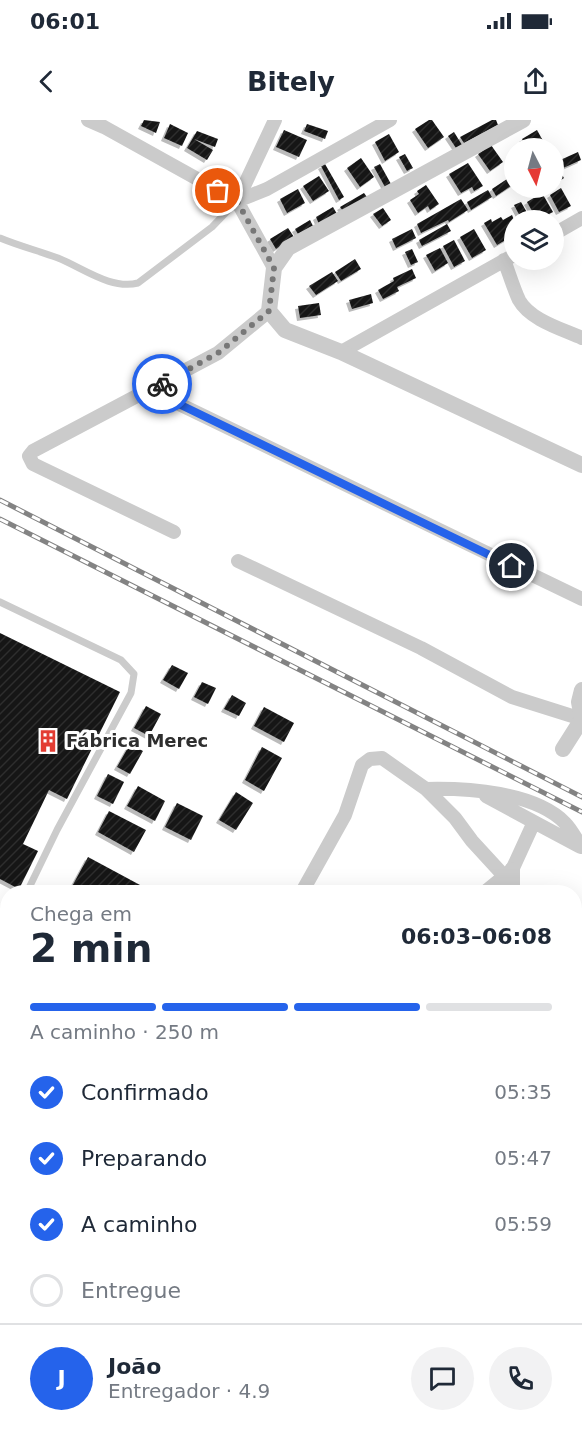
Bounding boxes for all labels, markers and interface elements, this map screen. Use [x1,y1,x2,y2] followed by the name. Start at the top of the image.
[30,9,100,34] text: 06:01
[30,65,63,98] icon: back
[519,65,552,98] icon: share
[247,66,335,97] text: Bitely
[504,138,564,198] north arrow
[504,138,564,270] map controls
[192,165,243,216] pin
[201,174,234,207] icon: bag
[504,210,564,270] button: layers
[132,354,192,414] courier
[146,368,179,401] icon: bike
[486,540,537,591] pin
[495,549,528,582] icon: home
[35,728,61,754] building icon: Fábrica Merec
[66,730,208,751] place label: Fábrica Merec
[30,902,132,926] text: Chega em
[401,924,552,949] text: 06:03–06:08
[30,926,152,971] text: 2 min
[30,1020,219,1044] text: A caminho · 250 m
[30,1076,63,1109] icon: check
[81,1080,209,1105] text: Confirmado
[494,1080,552,1104] text: 05:35
[30,1142,63,1175] icon: check
[81,1146,207,1171] text: Preparando
[494,1146,552,1170] text: 05:47
[30,1208,63,1241] icon: check
[81,1212,198,1237] text: A caminho
[494,1212,552,1236] text: 05:59
[81,1278,181,1303] text: Entregue
[411,1347,474,1410] button: chat
[489,1347,552,1410] button: phone
[108,1354,161,1379] text: João
[57,1366,66,1391] text: J
[108,1379,270,1403] text: Entregador · 4.9

